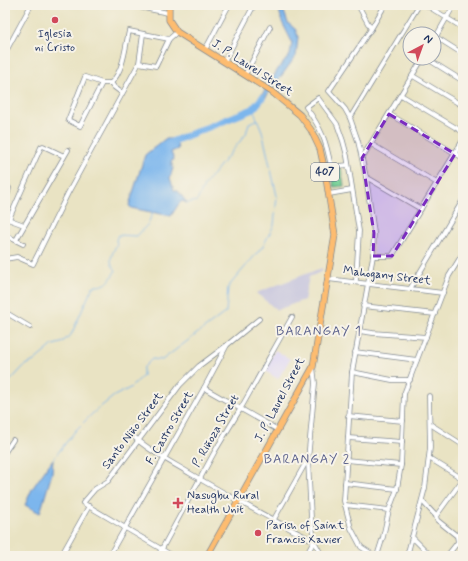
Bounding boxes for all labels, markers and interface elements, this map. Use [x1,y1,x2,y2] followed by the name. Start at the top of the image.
[50,15,60,25] marker: Iglesia ni Cristo
[35,26,75,56] place label: Iglesia ni Cristo
[402,26,442,66] north arrow
[421,32,435,47] text: N
[208,36,296,100] street label: J. P. Laurel Street
[311,163,339,181] road number: 407
[342,263,432,289] street label: Mahogany Street
[276,323,362,340] district label: BARANGAY 1
[251,355,309,445] street label: J. P. Laurel Street
[143,388,197,468] street label: F. Castro Street
[99,389,167,473] street label: Santo Niño Street
[189,391,244,470] street label: P. Riñoza Street
[264,451,350,468] district label: BARANGAY 2
[187,488,259,518] place label: Nasugbu Rural Health Unit
[172,497,184,509] marker: Nasugbu Rural Health Unit
[266,518,344,548] place label: Parish of Saint Francis Xavier
[253,528,263,538] marker: Parish of Saint Francis Xavier

